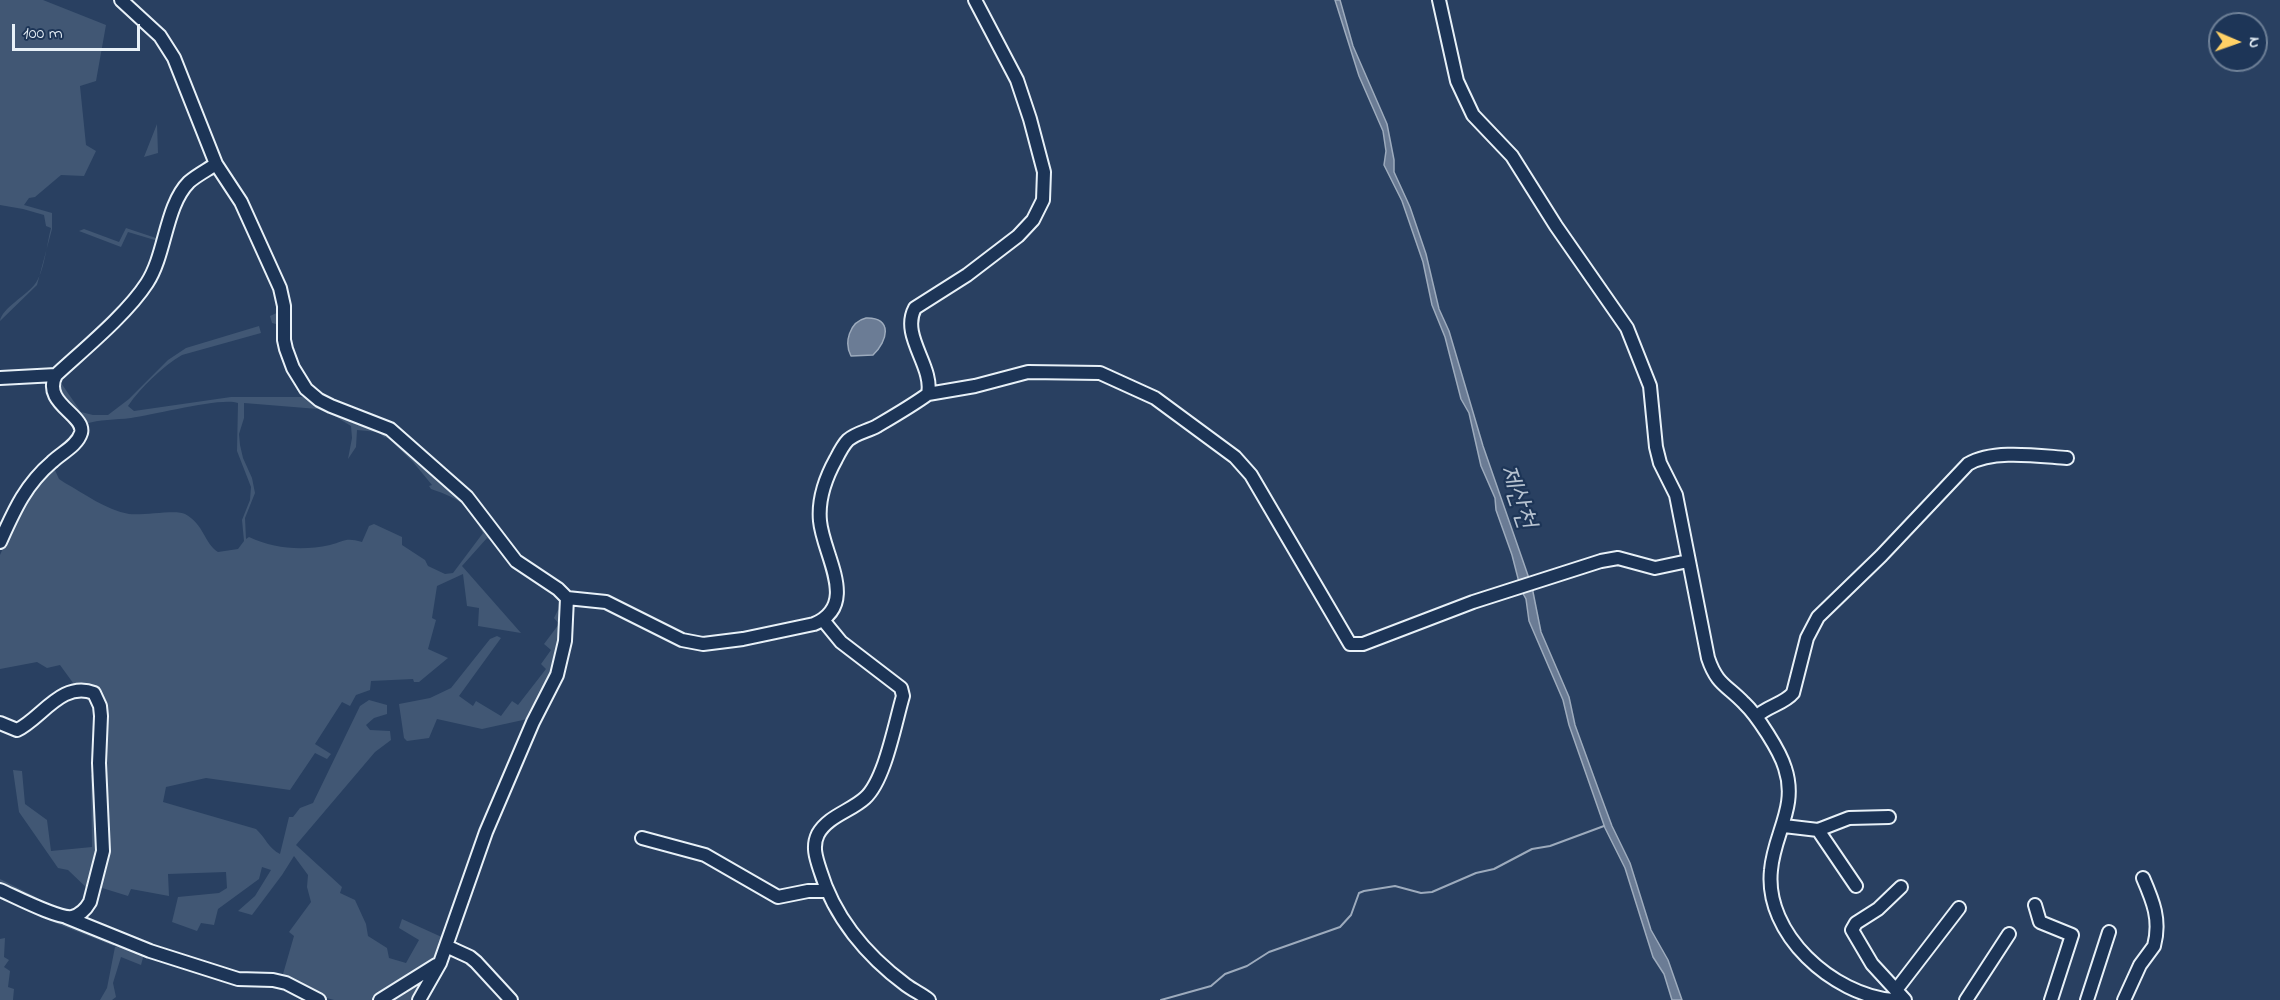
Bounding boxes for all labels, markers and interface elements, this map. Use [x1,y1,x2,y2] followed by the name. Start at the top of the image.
[15,12,142,50] scale bar
[2208,12,2268,72] north arrow
[23,21,63,47] text: 100 m
[2242,37,2266,48] text: N
[1489,461,1541,533] water label: 제산천

